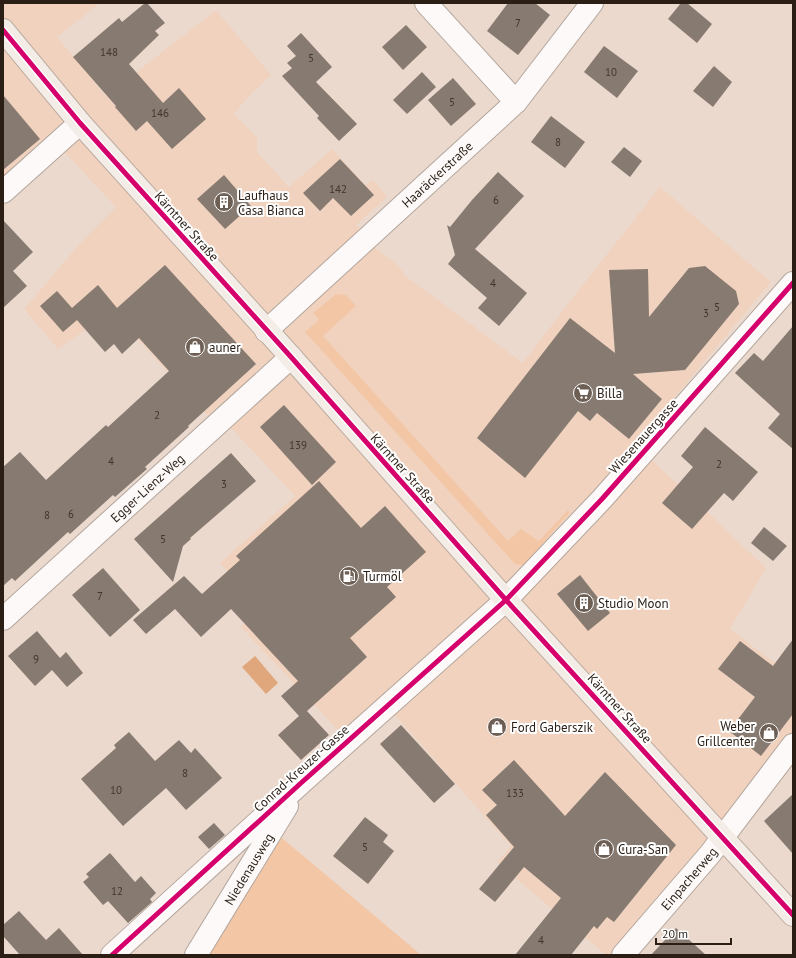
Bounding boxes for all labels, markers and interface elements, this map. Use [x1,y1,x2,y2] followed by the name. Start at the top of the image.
[515,16,521,30] house number: 7
[100,45,118,59] house number: 148
[308,51,314,65] house number: 5
[605,65,617,79] house number: 10
[449,95,455,109] house number: 5
[151,106,169,120] house number: 146
[555,135,561,149] house number: 8
[398,138,477,212] street label: Haaräckerstraße
[329,182,347,196] house number: 142
[238,187,304,219] place label: Laufhaus Casa Bianca
[151,188,223,265] street label: Kärntner Straße
[213,191,235,213] building icon: Laufhaus Casa Bianca
[493,193,499,207] house number: 6
[490,276,496,290] house number: 4
[714,300,720,314] house number: 5
[703,306,709,320] house number: 3
[184,336,206,358] shop icon: auner
[209,339,241,356] place label: auner
[572,382,594,404] supermarket icon: Billa
[597,385,622,402] place label: Billa
[605,395,682,478] street label: Wiesenauergasse
[154,408,160,422] house number: 2
[367,430,439,507] street label: Kärntner Straße
[289,438,307,452] house number: 139
[107,450,188,526] street label: Egger-Lienz-Weg
[108,454,114,468] house number: 4
[716,457,722,471] house number: 2
[221,477,227,491] house number: 3
[68,507,74,521] house number: 6
[44,508,50,522] house number: 8
[160,532,166,546] house number: 5
[338,565,360,587] fuel station icon: Turmöl
[363,568,402,585] place label: Turmöl
[97,589,103,603] house number: 7
[573,592,595,614] building icon: Studio Moon
[598,595,669,612] place label: Studio Moon
[33,652,39,666] house number: 9
[584,670,656,747] street label: Kärntner Straße
[486,716,508,738] shop icon: Ford Gaberszik
[697,718,756,750] place label: Weber Grillcenter
[511,719,594,736] place label: Ford Gaberszik
[250,721,353,816] street label: Conrad-Kreuzer-Gasse
[758,722,780,744] shop icon: Weber Grillcenter
[182,766,188,780] house number: 8
[110,783,122,797] house number: 10
[506,786,524,800] house number: 133
[221,830,278,908] street label: Niedenausweg
[593,838,615,860] shop icon: Cura-San
[362,840,368,854] house number: 5
[618,841,668,858] place label: Cura-San
[657,844,721,914] street label: Einpacherweg
[111,884,123,898] house number: 12
[656,920,731,946] scale bar
[662,926,688,941] text: 20 m
[538,933,544,947] house number: 4

